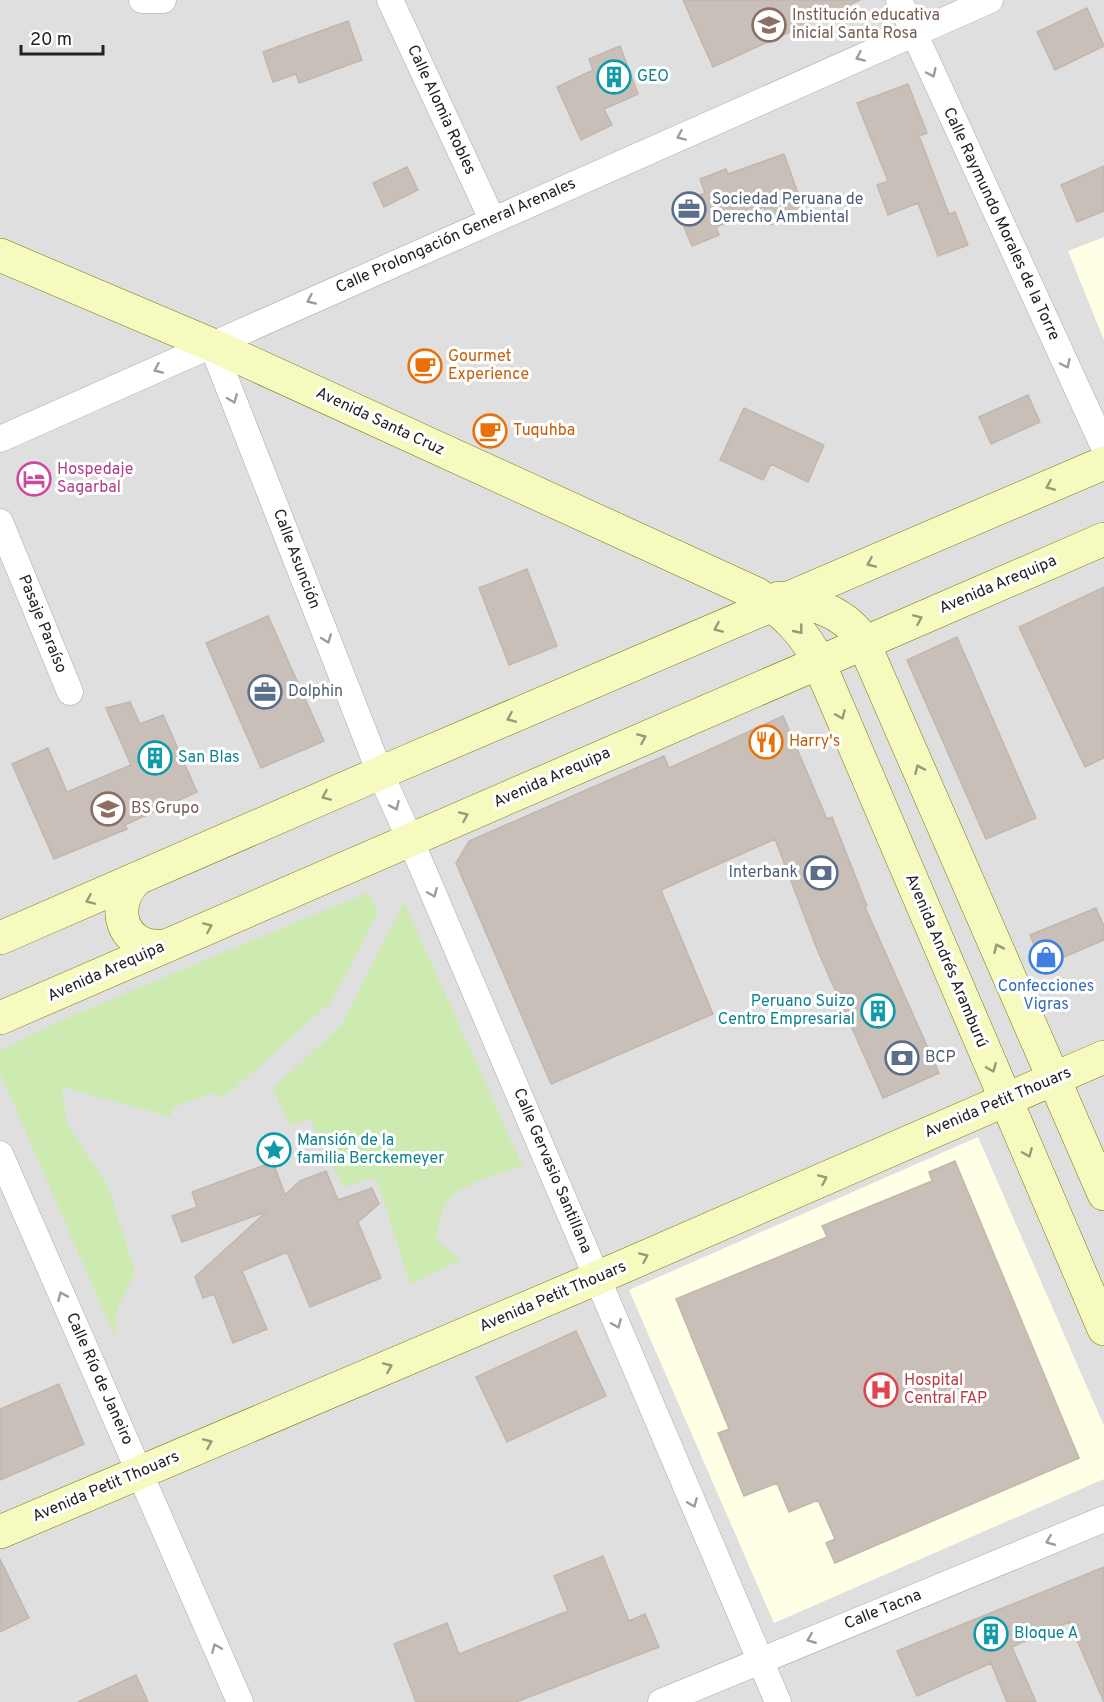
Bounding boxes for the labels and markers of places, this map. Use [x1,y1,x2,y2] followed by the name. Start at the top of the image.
[792,6,940,44] place label: Institución educativa inicial Santa Rosa
[751,7,787,43] school or university icon: Institución educativa inicial Santa Rosa
[596,59,632,95] building icon: GEO
[637,67,669,87] place label: GEO
[712,190,863,228] place label: Sociedad Peruana de Derecho Ambiental
[671,191,707,227] office icon: Sociedad Peruana de Derecho Ambiental
[448,347,529,385] place label: Gourmet Experience
[407,348,443,384] cafe icon: Gourmet Experience
[472,413,508,449] cafe icon: Tuquhba
[513,421,575,441] place label: Tuquhba
[57,460,133,498] place label: Hospedaje Sagarbal
[16,461,52,497] hotel icon: Hospedaje Sagarbal
[247,674,283,710] office icon: Dolphin
[288,682,343,702] place label: Dolphin
[748,724,784,760] restaurant icon: Harry's
[789,732,840,752] place label: Harry's
[137,740,173,776] building icon: San Blas
[178,748,240,768] place label: San Blas
[90,791,126,827] school or university icon: BS Grupo
[131,799,199,819] place label: BS Grupo
[803,855,839,891] bank icon: Interbank
[729,863,798,883] place label: Interbank
[1028,939,1064,975] shop icon: Confecciones Vigras
[998,977,1094,1015] place label: Confecciones Vigras
[718,992,855,1030] place label: Peruano Suizo Centro Empresarial
[860,993,896,1029] building icon: Peruano Suizo Centro Empresarial
[884,1040,920,1076] bank icon: BCP
[925,1048,956,1068] place label: BCP
[297,1131,444,1169] place label: Mansión de la familia Berckemeyer
[256,1132,292,1168] place icon: Mansión de la familia Berckemeyer
[904,1371,987,1409] place label: Hospital Central FAP
[863,1372,899,1408] hospital icon: Hospital Central FAP
[973,1616,1009,1652] building icon: Bloque A
[1014,1624,1079,1644] place label: Bloque A

